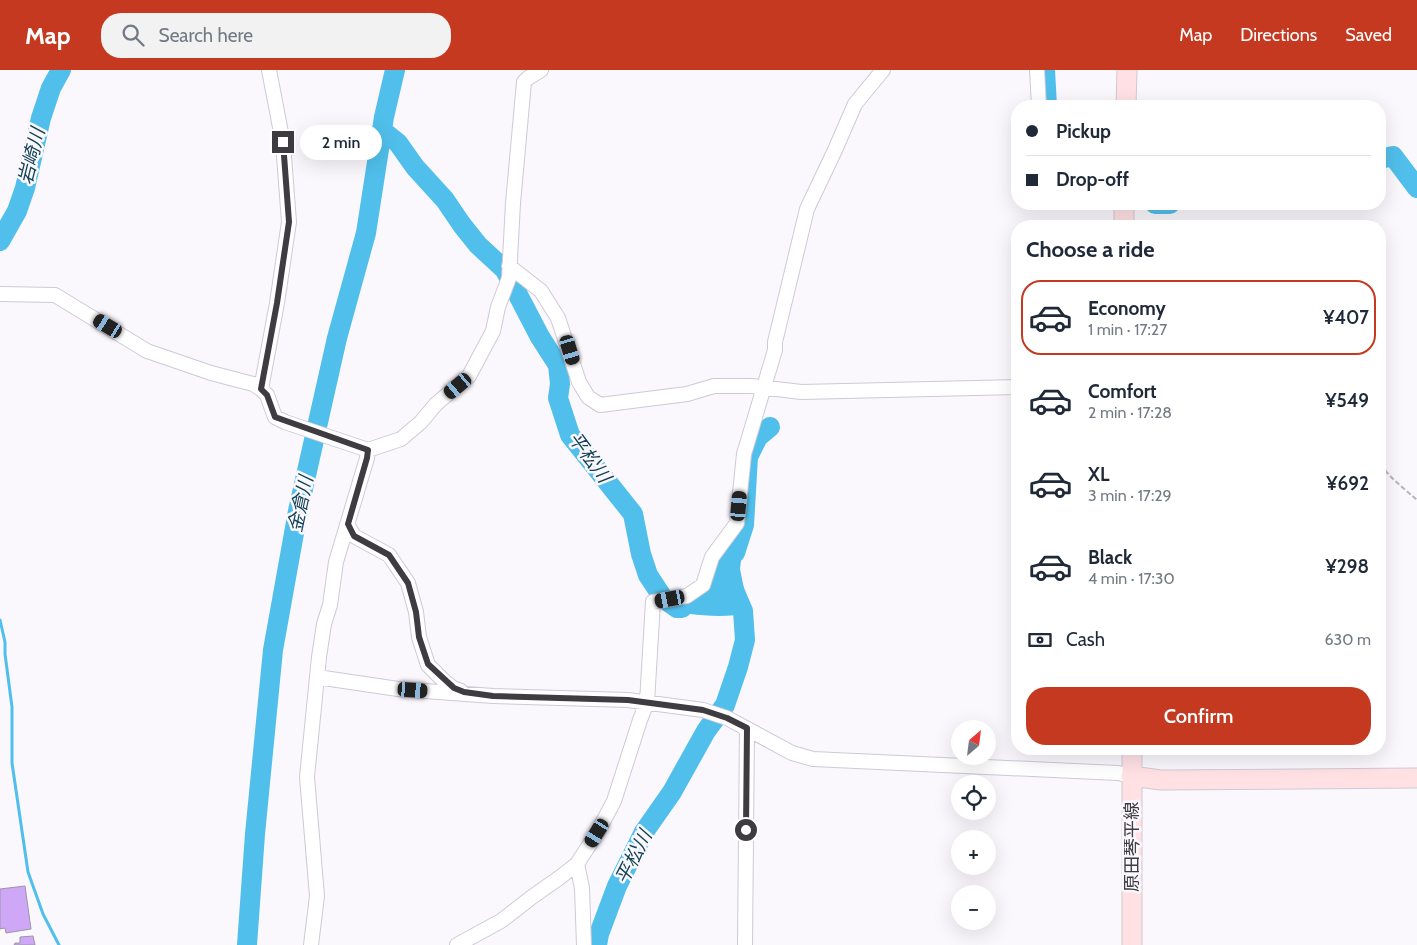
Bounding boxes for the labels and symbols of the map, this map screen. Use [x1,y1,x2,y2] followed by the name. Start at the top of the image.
[13,124,50,187] water label: 岩崎川
[300,124,383,160] callout: 2 min
[272,131,294,153] route end
[91,312,124,340] car
[558,333,581,367] car
[441,371,474,401] car
[564,427,617,489] water label: 平松川
[283,472,318,534] water label: 金倉川
[730,490,747,522] car
[653,589,686,609] car
[397,681,428,699] car
[951,720,996,765] north arrow
[1121,802,1143,892] street label: 原田琴平線
[582,816,611,850] car
[735,819,757,841] route start
[610,825,658,888] water label: 平松川

